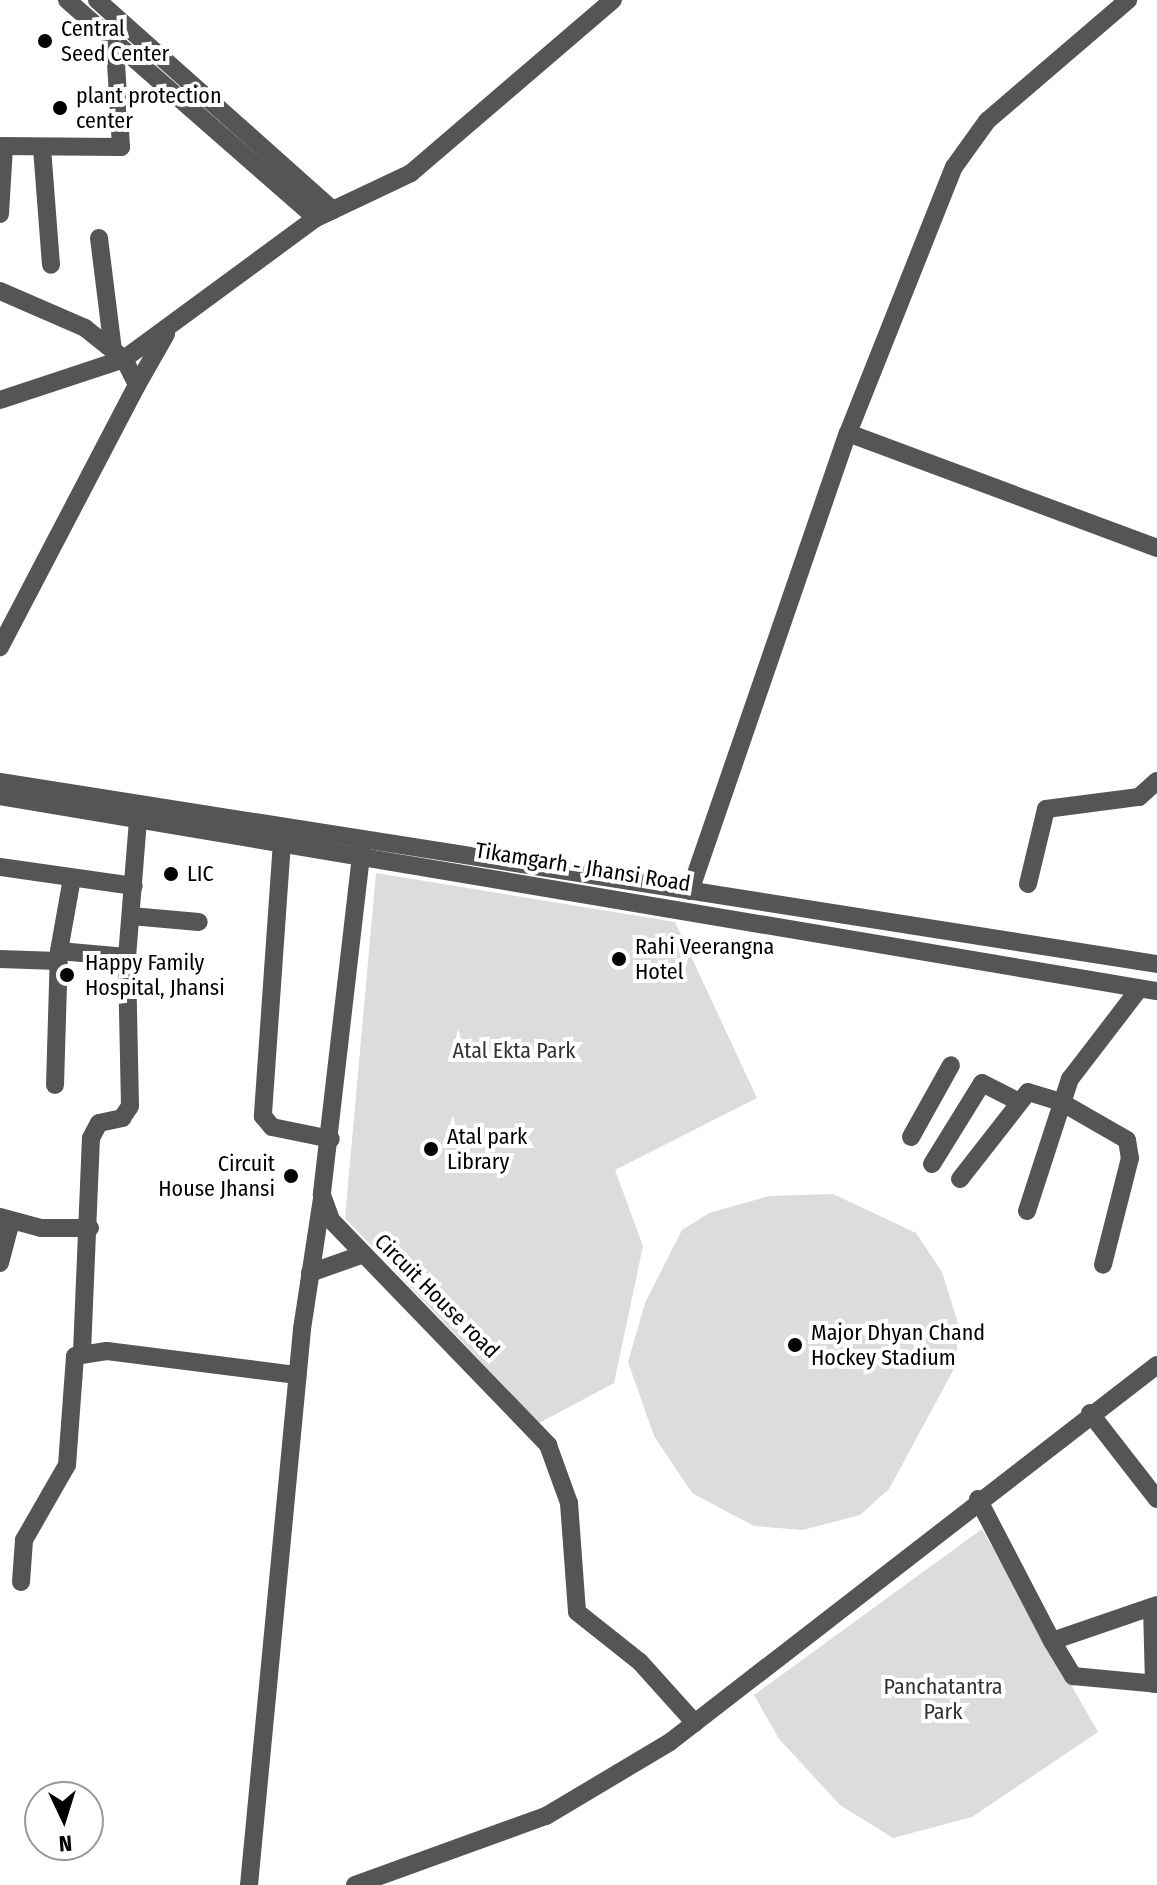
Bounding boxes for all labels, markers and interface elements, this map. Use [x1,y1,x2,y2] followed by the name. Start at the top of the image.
[61,15,169,66] place label: Central Seed Center
[36,32,54,50] marker: Central Seed Center
[76,82,222,134] place label: plant protection center
[51,99,69,117] marker: plant protection center
[474,837,692,897] street label: Tikamgarh - Jhansi Road
[187,861,214,887] place label: LIC
[162,865,180,883] marker: LIC
[635,933,774,984] place label: Rahi Veerangna Hotel
[85,949,225,1000] place label: Happy Family Hospital, Jhansi
[610,950,628,968] marker: Rahi Veerangna Hotel
[56,964,78,986] marker: Happy Family Hospital, Jhansi
[453,1038,575,1064] park label: Atal Ekta Park
[447,1123,527,1174] place label: Atal park Library
[422,1140,440,1158] marker: Atal park Library
[158,1150,275,1202] place label: Circuit House Jhansi
[282,1167,300,1185] marker: Circuit House Jhansi
[369,1228,505,1364] street label: Circuit House road
[811,1319,985,1370] place label: Major Dhyan Chand Hockey Stadium
[786,1336,804,1354] marker: Major Dhyan Chand Hockey Stadium
[884,1673,1002,1724] park label: Panchatantra Park
[24,1781,104,1861] north arrow
[58,1830,73,1857] text: N

